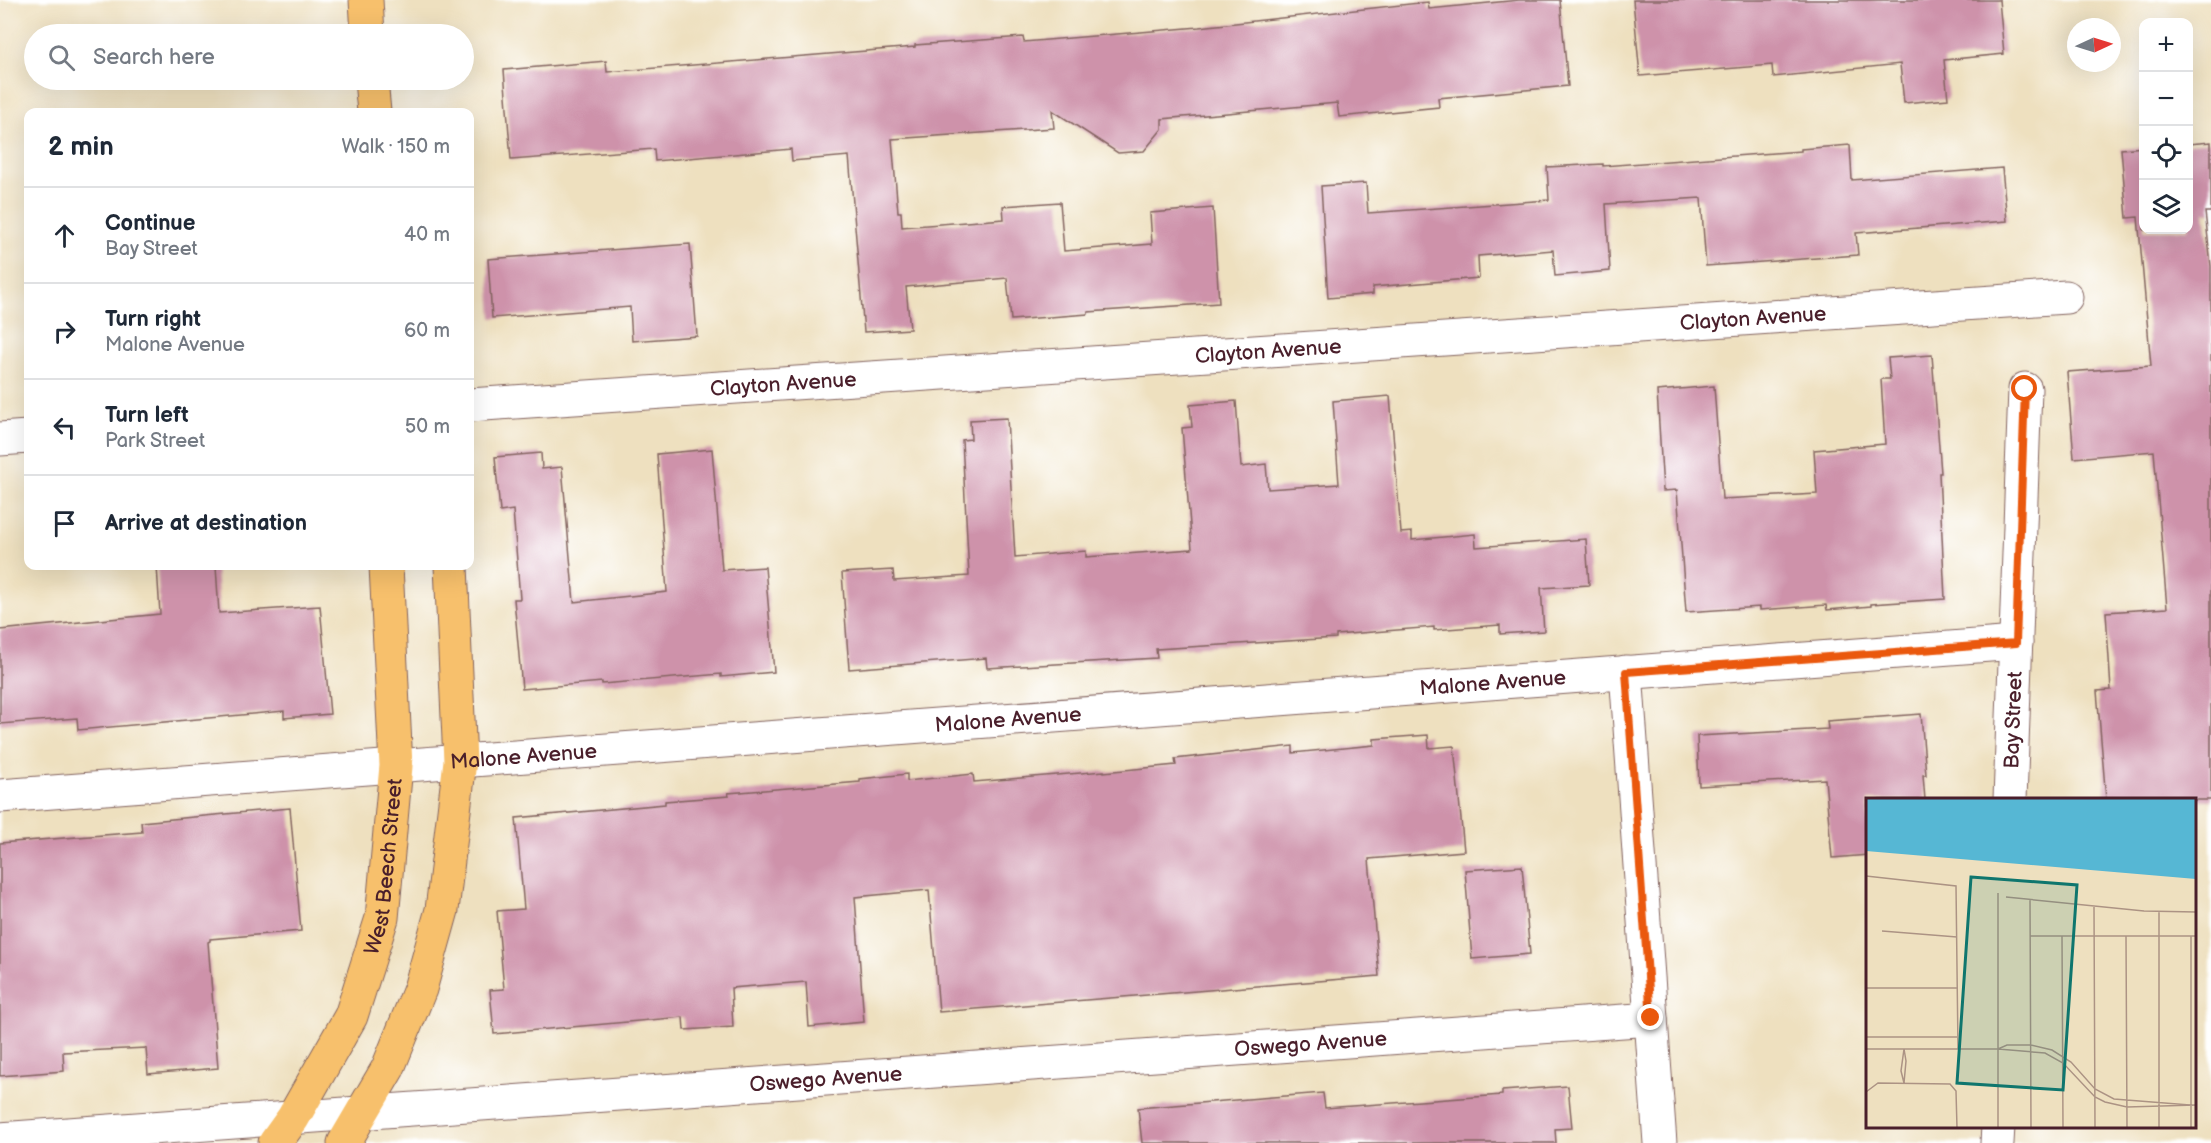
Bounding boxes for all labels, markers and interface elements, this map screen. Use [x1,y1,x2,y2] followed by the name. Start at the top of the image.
[2067,18,2121,72] north arrow
[2139,18,2193,234] map controls
[2139,18,2193,72] button: +
[24,24,474,90] search box
[45,41,78,74] icon: search
[93,44,215,71] text: Search here
[2139,72,2193,126] button: −
[2139,126,2193,180] button: locate
[48,132,114,163] text: 2 min
[341,135,450,159] text: Walk · 150 m
[2139,180,2193,234] button: layers
[105,210,195,237] text: Continue
[48,219,81,252] icon: ahead
[404,223,450,247] text: 40 m
[105,237,198,261] text: Bay Street
[1679,301,1827,336] street label: Clayton Avenue
[105,306,201,333] text: Turn right
[48,315,81,348] icon: right
[404,319,450,343] text: 60 m
[105,333,245,357] text: Malone Avenue
[1194,334,1342,369] street label: Clayton Avenue
[709,367,857,402] street label: Clayton Avenue
[2011,375,2037,401] route start
[105,402,189,429] text: Turn left
[48,411,81,444] icon: left
[405,415,450,439] text: 50 m
[105,429,205,453] text: Park Street
[48,507,81,540] icon: arrive
[105,510,307,537] text: Arrive at destination
[1419,665,1567,701] street label: Malone Avenue
[1999,670,2028,769] street label: Bay Street
[934,702,1082,738] street label: Malone Avenue
[449,739,598,775] street label: Malone Avenue
[359,777,408,958] street label: West Beech Street
[1866,798,2196,1128] inset map
[1637,1004,1663,1030] route end
[1233,1026,1388,1062] street label: Oswego Avenue
[749,1061,903,1097] street label: Oswego Avenue

